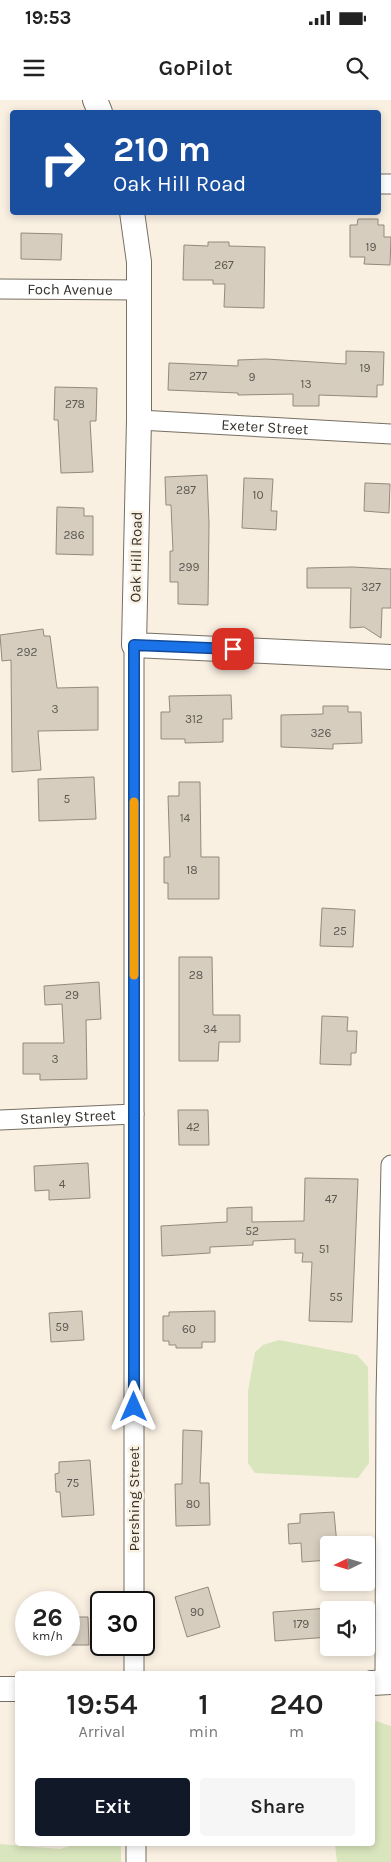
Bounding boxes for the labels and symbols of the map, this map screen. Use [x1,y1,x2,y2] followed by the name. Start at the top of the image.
[366,240,376,254] house number: 19
[214,258,234,272] house number: 267
[27,280,113,299] street label: Foch Avenue
[360,361,370,375] house number: 19
[189,369,207,383] house number: 277
[249,370,256,384] house number: 9
[300,377,312,391] house number: 13
[65,397,85,411] house number: 278
[221,416,309,438] street label: Exeter Street
[176,483,196,497] house number: 287
[252,488,264,502] house number: 10
[126,511,146,603] street label: Oak Hill Road
[63,528,85,542] house number: 286
[179,560,199,574] house number: 299
[361,580,381,594] house number: 327
[212,628,254,670] pin
[17,645,37,659] house number: 292
[51,702,59,716] house number: 3
[185,712,203,726] house number: 312
[311,726,332,740] house number: 326
[64,792,71,806] house number: 5
[180,811,191,825] house number: 14
[186,863,198,877] house number: 18
[333,924,347,938] house number: 25
[189,968,203,982] house number: 28
[65,988,79,1002] house number: 29
[203,1022,217,1036] house number: 34
[51,1052,59,1066] house number: 3
[20,1106,116,1128] street label: Stanley Street
[186,1120,200,1134] house number: 42
[59,1177,66,1191] house number: 4
[325,1192,338,1206] house number: 47
[245,1224,259,1238] house number: 52
[319,1242,329,1256] house number: 51
[329,1290,343,1304] house number: 55
[55,1320,69,1334] house number: 59
[182,1322,196,1336] house number: 60
[107,1380,159,1432] position arrow
[125,1446,143,1552] street label: Pershing Street
[67,1476,79,1490] house number: 75
[186,1497,200,1511] house number: 80
[320,1536,375,1591] north arrow
[90,1591,155,1656] speed limit sign: 30
[190,1605,204,1619] house number: 90
[293,1617,309,1631] house number: 179

